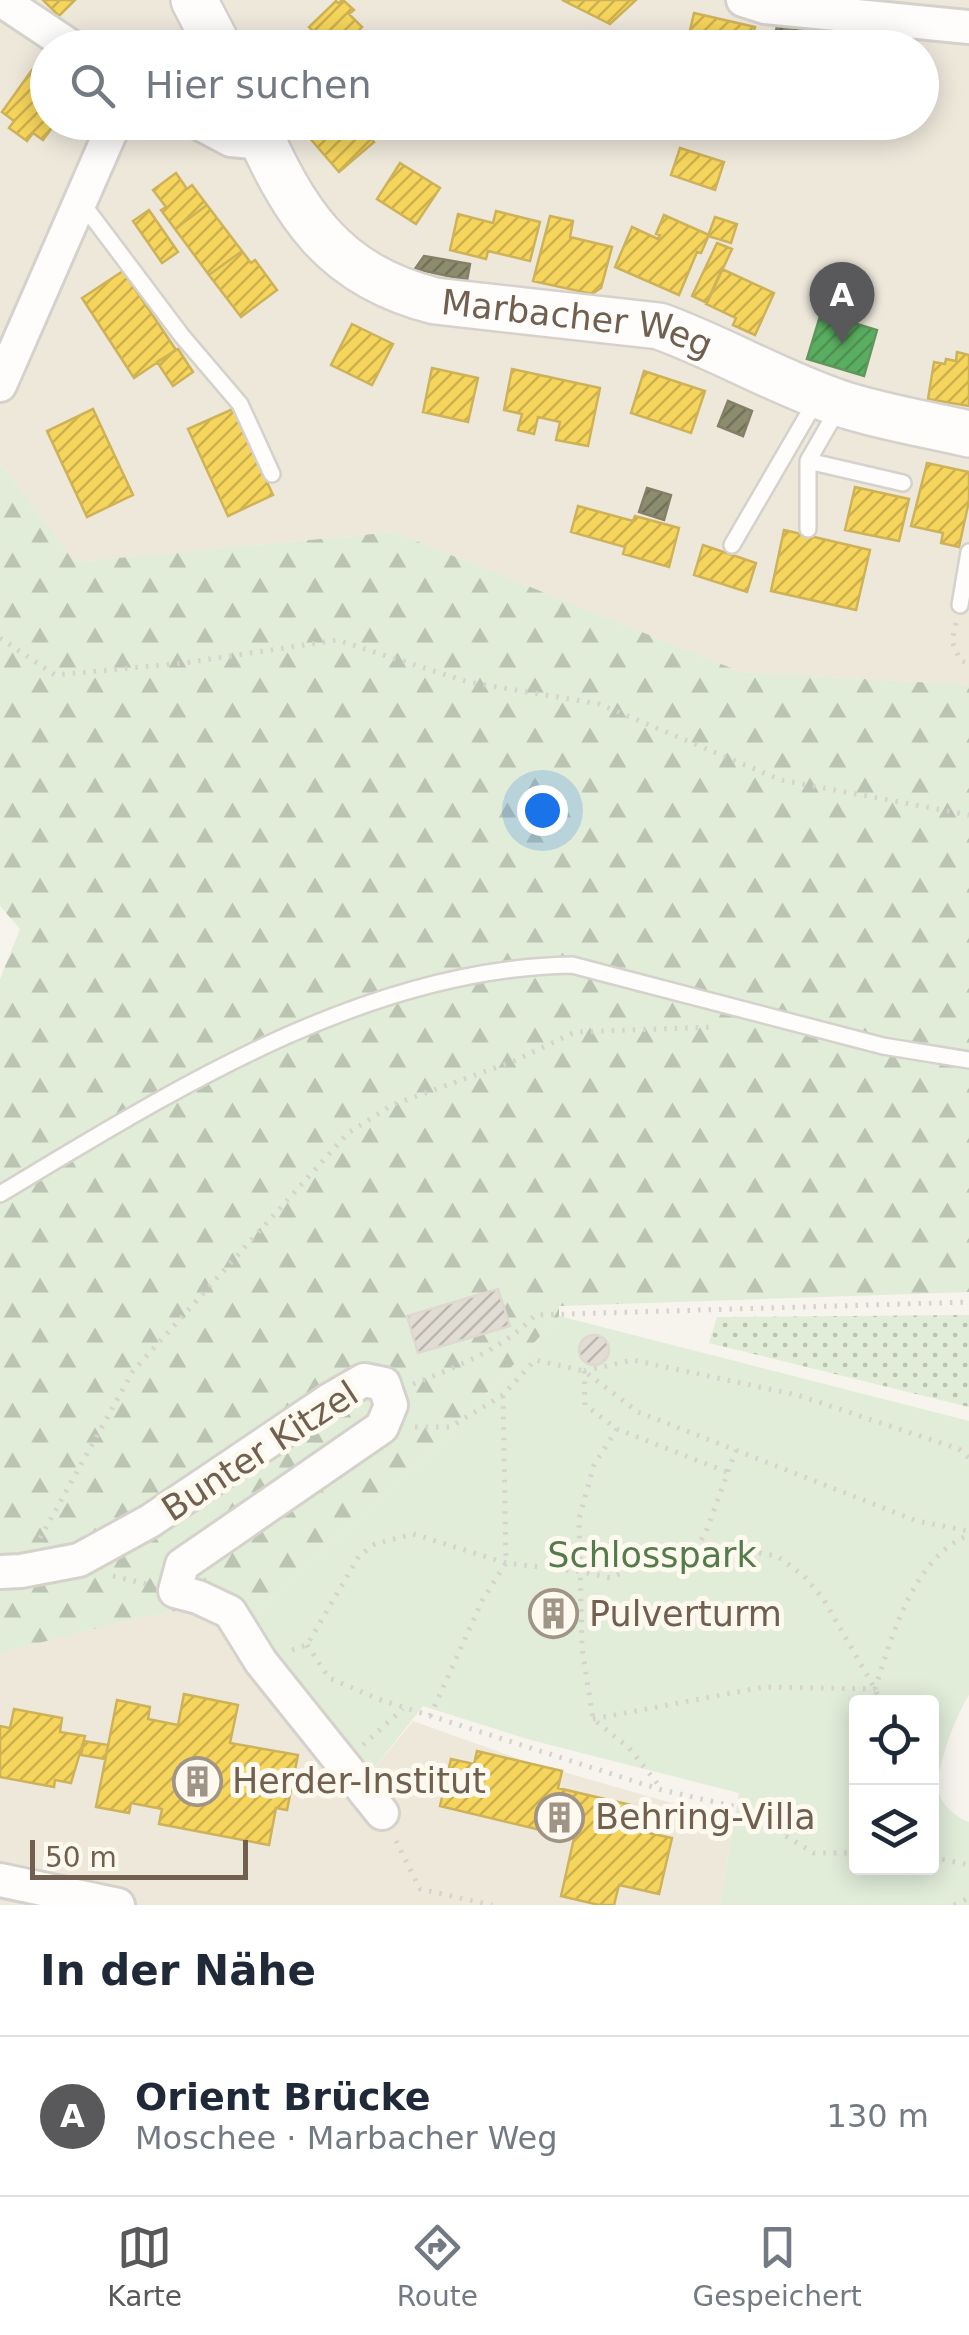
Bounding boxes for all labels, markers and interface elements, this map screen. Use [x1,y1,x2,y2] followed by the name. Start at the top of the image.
[30,30,939,140] search box
[65,58,120,113] icon: search
[145,63,372,107] text: Hier suchen
[810,262,874,344] pin: A
[439,282,719,366] street label: Marbacher Weg
[517,785,568,836] your location
[155,1373,365,1529] street label: Bunter Kitzel
[547,1535,758,1575] park label: Schlosspark
[528,1588,580,1640] building icon: Pulverturm
[589,1594,782,1634] place label: Pulverturm
[849,1695,939,1875] map controls
[849,1695,939,1785] button: locate
[171,1755,223,1807] building icon: Herder-Institut
[232,1761,486,1801] place label: Herder-Institut
[849,1785,939,1875] button: layers
[534,1791,586,1843] building icon: Behring-Villa
[595,1797,816,1837] place label: Behring-Villa
[30,1835,248,1880] scale bar
[45,1841,117,1874] text: 50 m
[40,1946,316,1995] text: In der Nähe
[135,2075,431,2119] text: Orient Brücke
[60,2097,85,2135] text: A
[827,2097,929,2135] text: 130 m
[135,2119,558,2157] text: Moschee · Marbacher Weg
[107,2220,182,2313] tab: Karte
[397,2220,478,2313] tab: Route
[693,2220,862,2313] tab: Gespeichert

